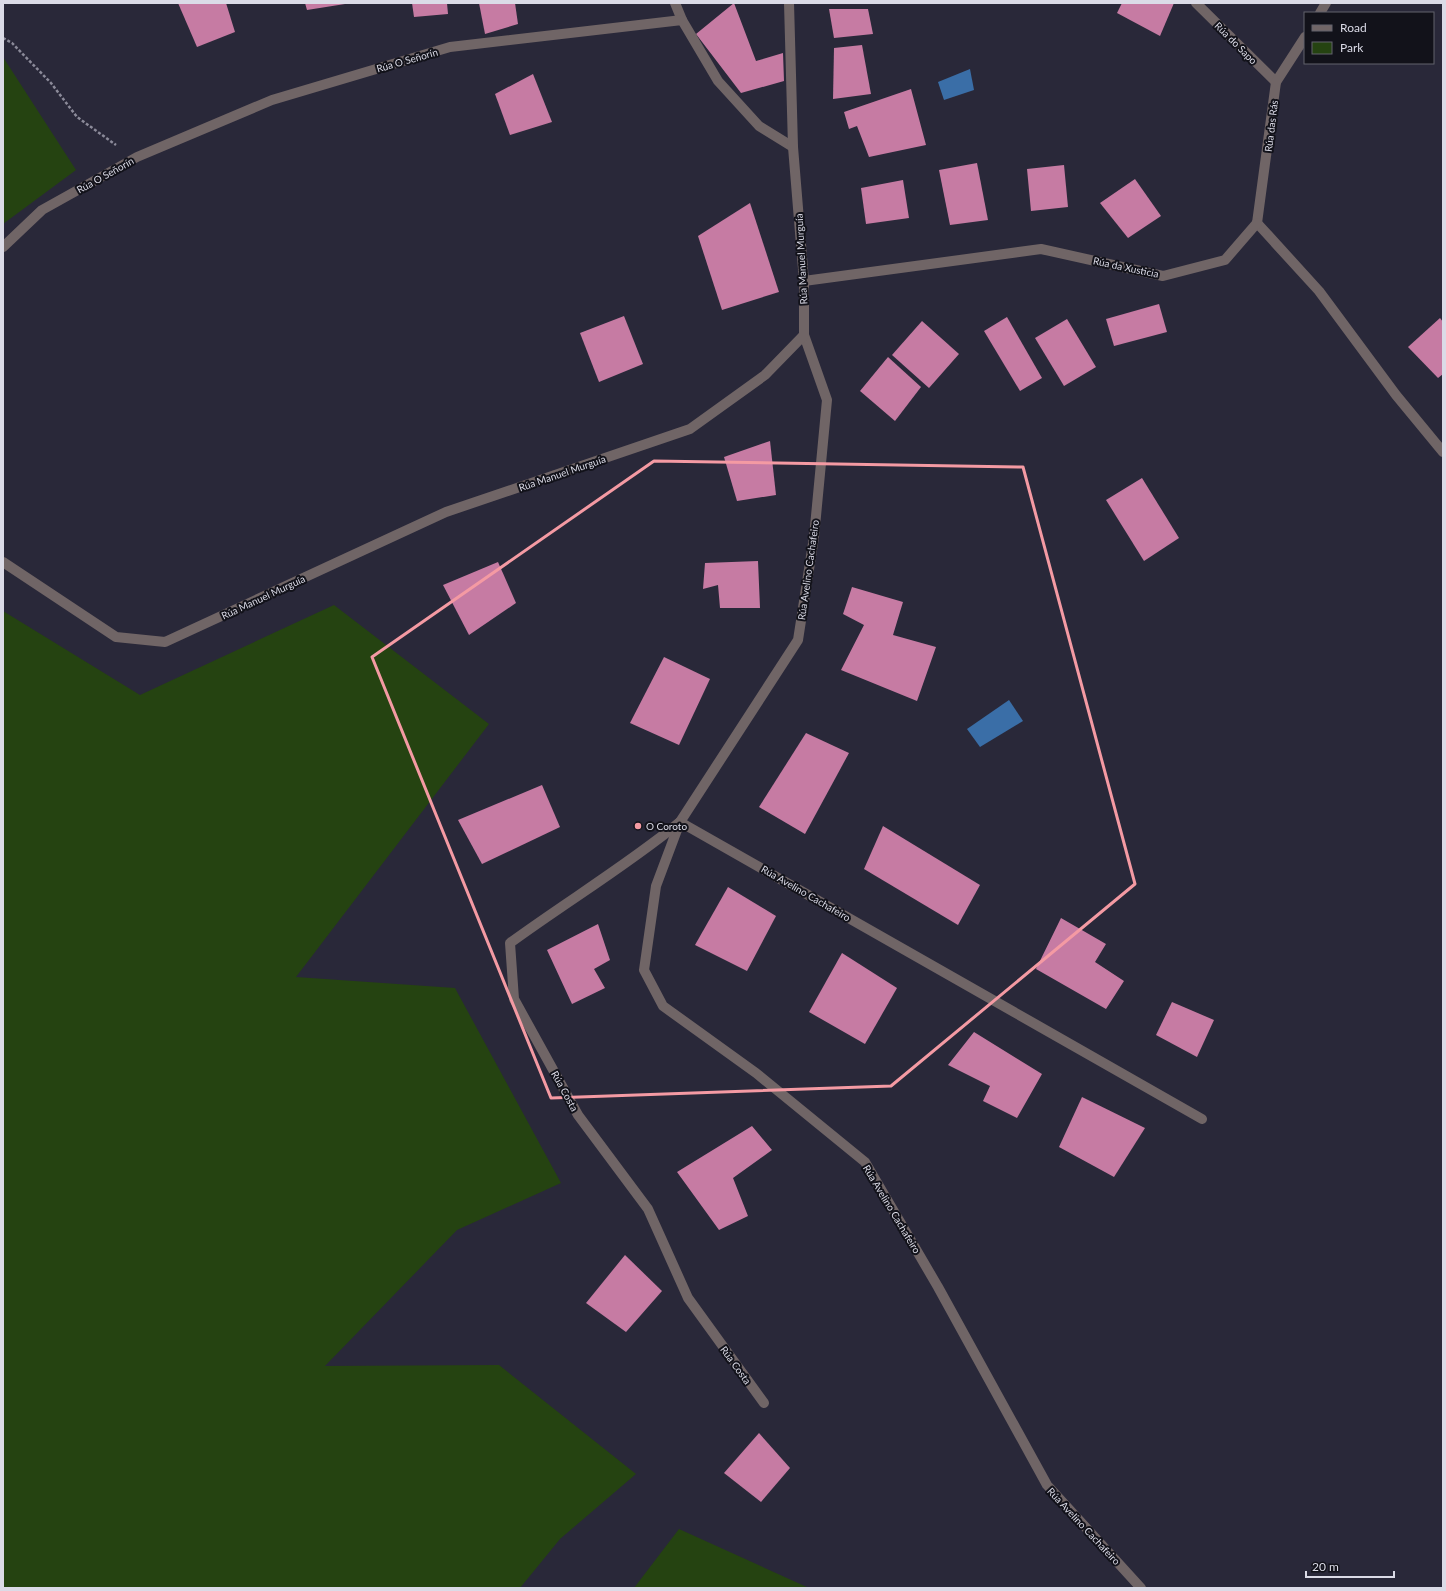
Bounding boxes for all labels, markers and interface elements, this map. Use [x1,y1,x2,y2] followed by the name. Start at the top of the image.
[1304,12,1434,64] legend
[1212,19,1260,67] street label: Rúa do Sapo
[1340,20,1367,35] text: Road
[1340,40,1364,55] text: Park
[375,46,439,74] street label: Rúa O Señorín
[1262,99,1280,153] street label: Rúa das Rás
[74,154,136,196] street label: Rúa O Señorín
[793,213,809,305] street label: Rúa Manuel Murguía
[1092,254,1160,280] street label: Rúa da Xusticia
[517,452,607,493] street label: Rúa Manuel Murguía
[795,519,821,621] street label: Rúa Avelino Cachafeiro
[219,572,307,622] street label: Rúa Manuel Murguía
[646,820,687,832] place label: O Coroto
[633,821,643,831] marker: O Coroto
[759,863,853,924] street label: Rúa Avelino Cachafeiro
[549,1069,581,1113] street label: Rúa Costa
[861,1163,923,1256] street label: Rúa Avelino Cachafeiro
[718,1344,754,1386] street label: Rúa Costa
[1045,1485,1123,1567] street label: Rúa Avelino Cachafeiro
[1306,1553,1394,1579] scale bar
[1312,1559,1339,1574] text: 20 m

